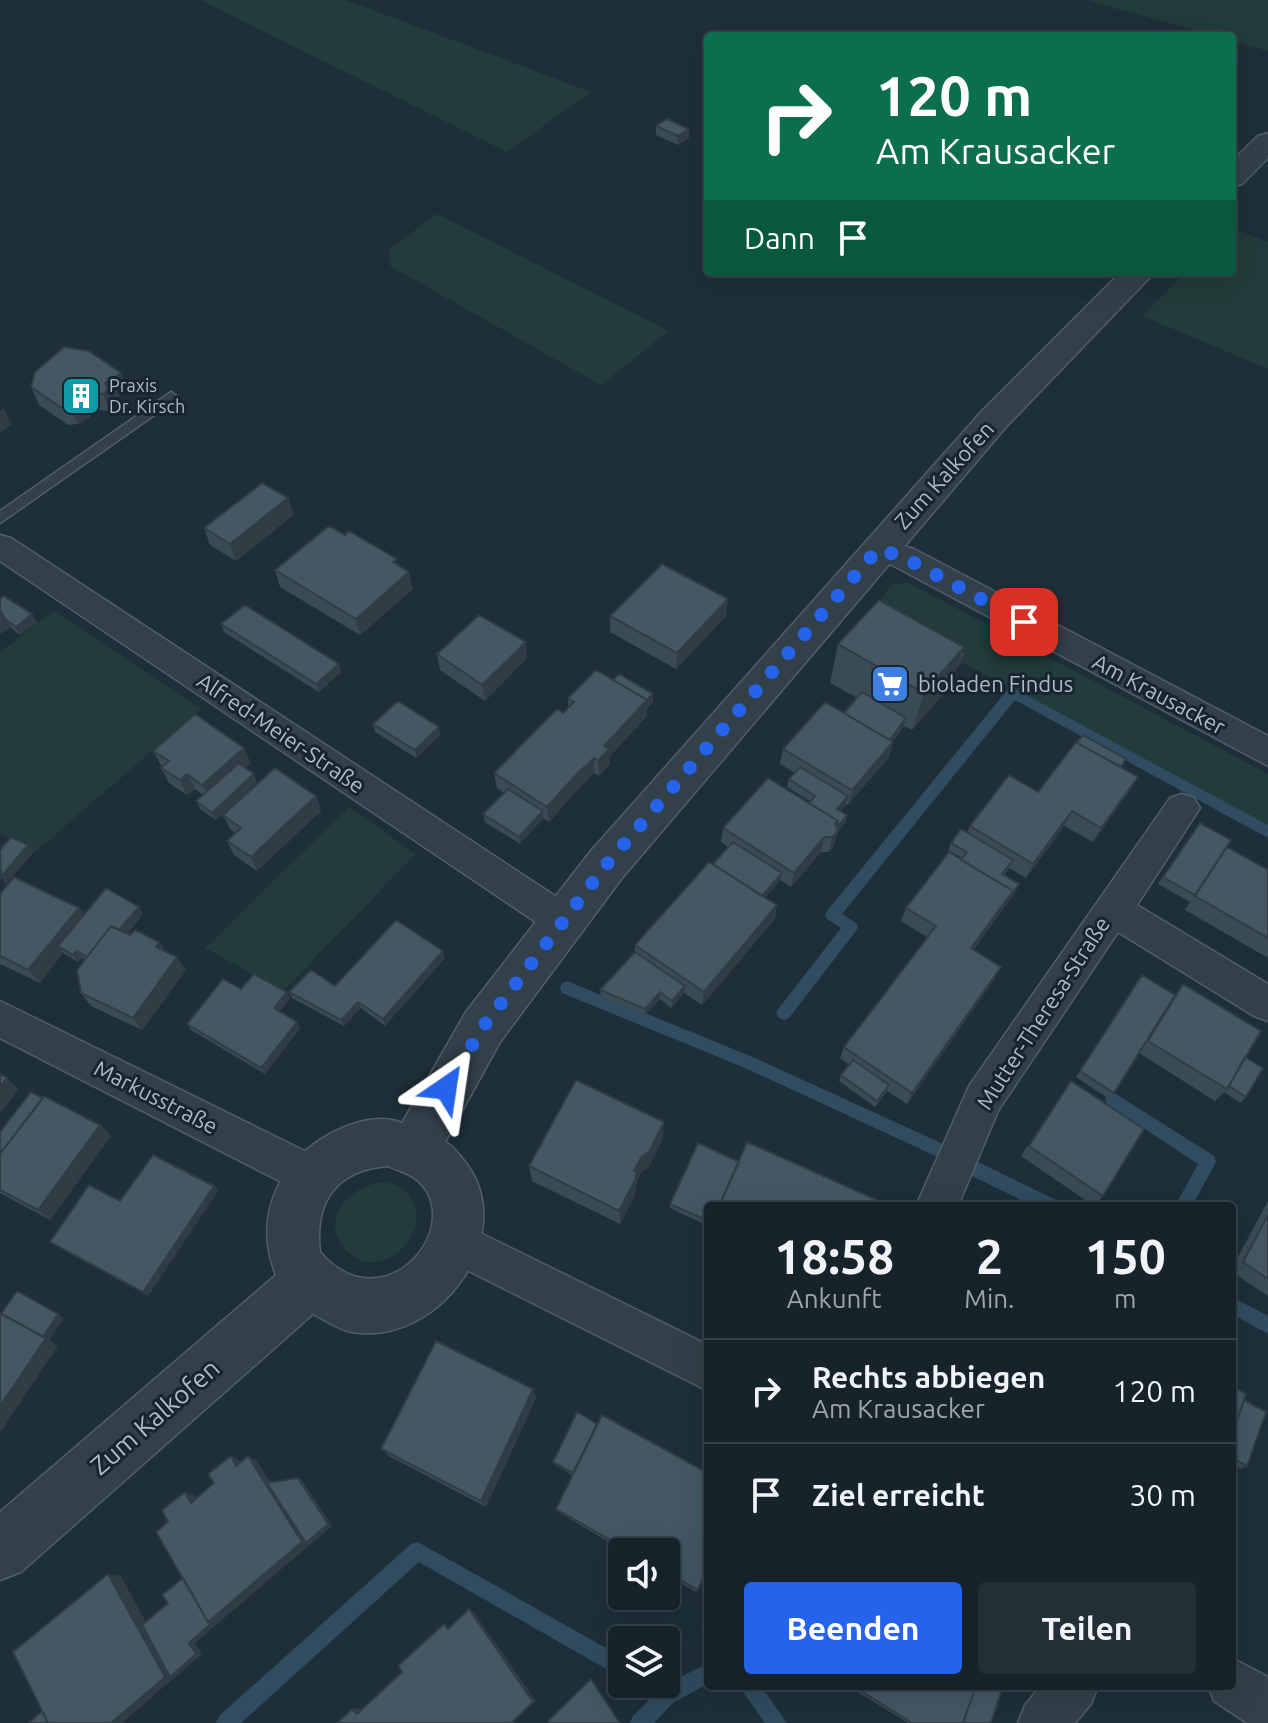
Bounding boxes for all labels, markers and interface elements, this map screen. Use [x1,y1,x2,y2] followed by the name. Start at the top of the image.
[744,64,848,168] icon: right
[876,64,1032,127] text: 120 m
[876,130,1115,171] text: Am Krausacker
[831,216,875,260] icon: arrive
[744,221,815,255] text: Dann
[60,375,102,417] building icon: Praxis Dr. Kirsch
[109,375,185,416] place label: Praxis Dr. Kirsch
[889,416,998,534] street label: Zum Kalkofen
[990,588,1058,656] pin
[1002,600,1046,644] icon: arrive
[1089,648,1230,739] street label: Am Krausacker
[869,663,911,705] supermarket icon: bioladen Findus
[193,667,370,798] street label: Alfred-Meier-Straße
[918,671,1073,696] place label: bioladen Findus
[971,912,1114,1114] street label: Mutter-Theresa-Straße
[404,1046,488,1130] position arrow
[90,1055,222,1138] street label: Markusstraße
[774,1229,894,1283] text: 18:58
[976,1229,1003,1283] text: 2
[1085,1229,1166,1283] text: 150
[787,1284,882,1313] text: Ankunft
[964,1284,1015,1313] text: Min.
[1114,1284,1136,1313] text: m
[85,1353,225,1480] street label: Zum Kalkofen
[812,1360,1045,1394] text: Rechts abbiegen
[744,1369,788,1413] icon: right
[1112,1374,1196,1408] text: 120 m
[812,1394,985,1423] text: Am Krausacker
[744,1473,788,1517] icon: arrive
[812,1478,985,1512] text: Ziel erreicht
[1129,1478,1196,1512] text: 30 m
[608,1538,680,1698] map controls
[608,1538,680,1610] button: sound
[744,1582,962,1674] button: Beenden
[978,1582,1196,1674] button: Teilen
[608,1626,680,1698] button: layers

